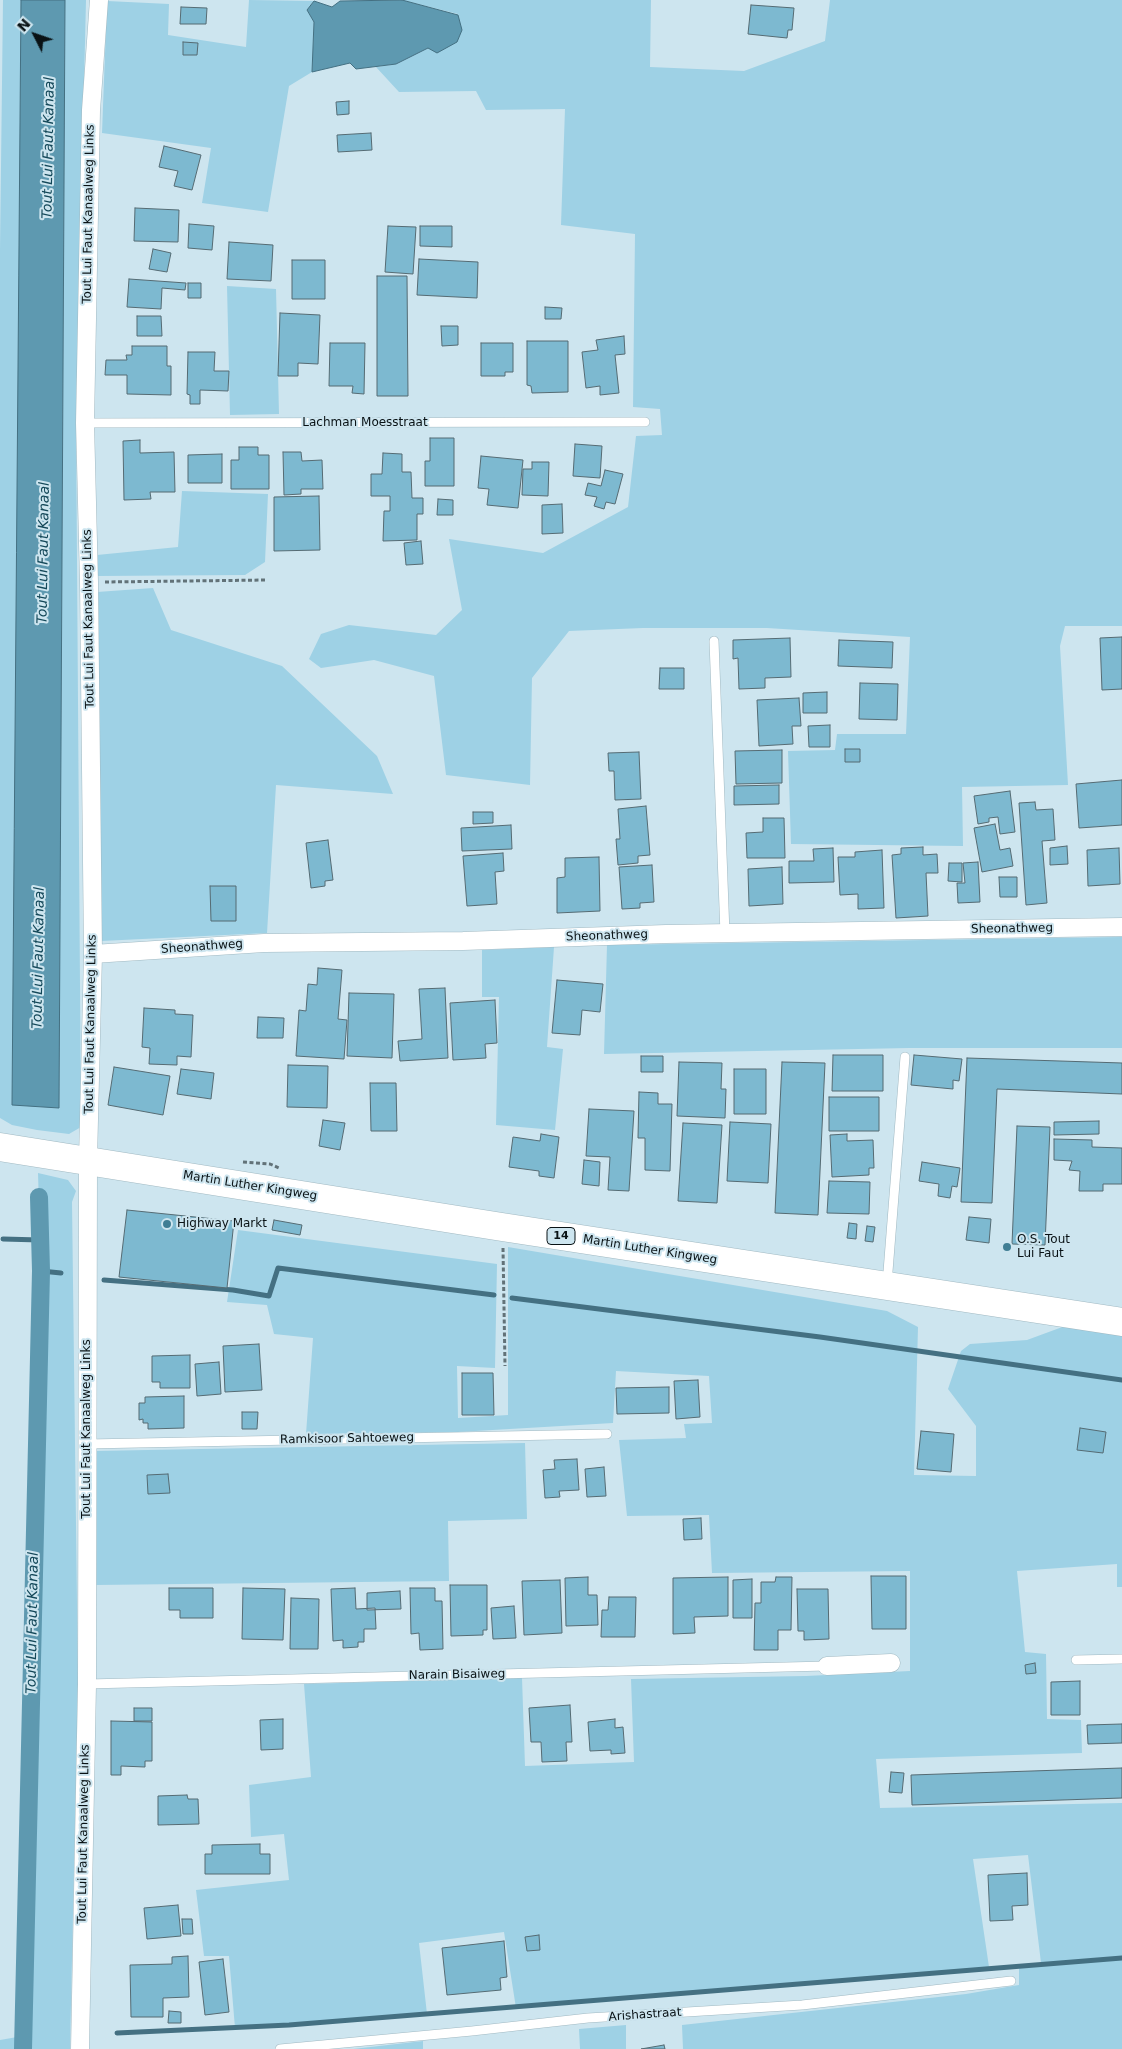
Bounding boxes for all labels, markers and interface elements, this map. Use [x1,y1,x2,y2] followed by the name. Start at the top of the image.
[10,10,60,60] north arrow
[14,15,34,35] text: N
[39,77,59,219] water label: Tout Lui Faut Kanaal
[80,124,98,304] street label: Tout Lui Faut Kanaalweg Links
[302,416,428,430] street label: Lachman Moesstraat
[34,482,54,624] water label: Tout Lui Faut Kanaal
[80,529,98,709] street label: Tout Lui Faut Kanaalweg Links
[29,887,49,1029] water label: Tout Lui Faut Kanaal
[971,921,1053,937] street label: Sheonathweg
[566,927,648,945] street label: Sheonathweg
[82,934,100,1114] street label: Tout Lui Faut Kanaalweg Links
[161,937,243,957] street label: Sheonathweg
[182,1168,318,1204] street label: Martin Luther Kingweg
[177,1217,267,1231] place label: Highway Markt
[161,1218,173,1230] marker: Highway Markt
[547,1228,575,1244] road number: 14
[582,1232,718,1268] street label: Martin Luther Kingweg
[1017,1233,1070,1261] place label: O.S. Tout Lui Faut
[1001,1241,1013,1253] marker: O.S. Tout Lui Faut
[80,1339,94,1519] street label: Tout Lui Faut Kanaalweg Links
[280,1431,414,1447] street label: Ramkisoor Sahtoeweg
[23,1552,43,1694] water label: Tout Lui Faut Kanaal
[409,1667,505,1683] street label: Narain Bisaiweg
[75,1744,93,1924] street label: Tout Lui Faut Kanaalweg Links
[608,2005,682,2025] street label: Arishastraat

